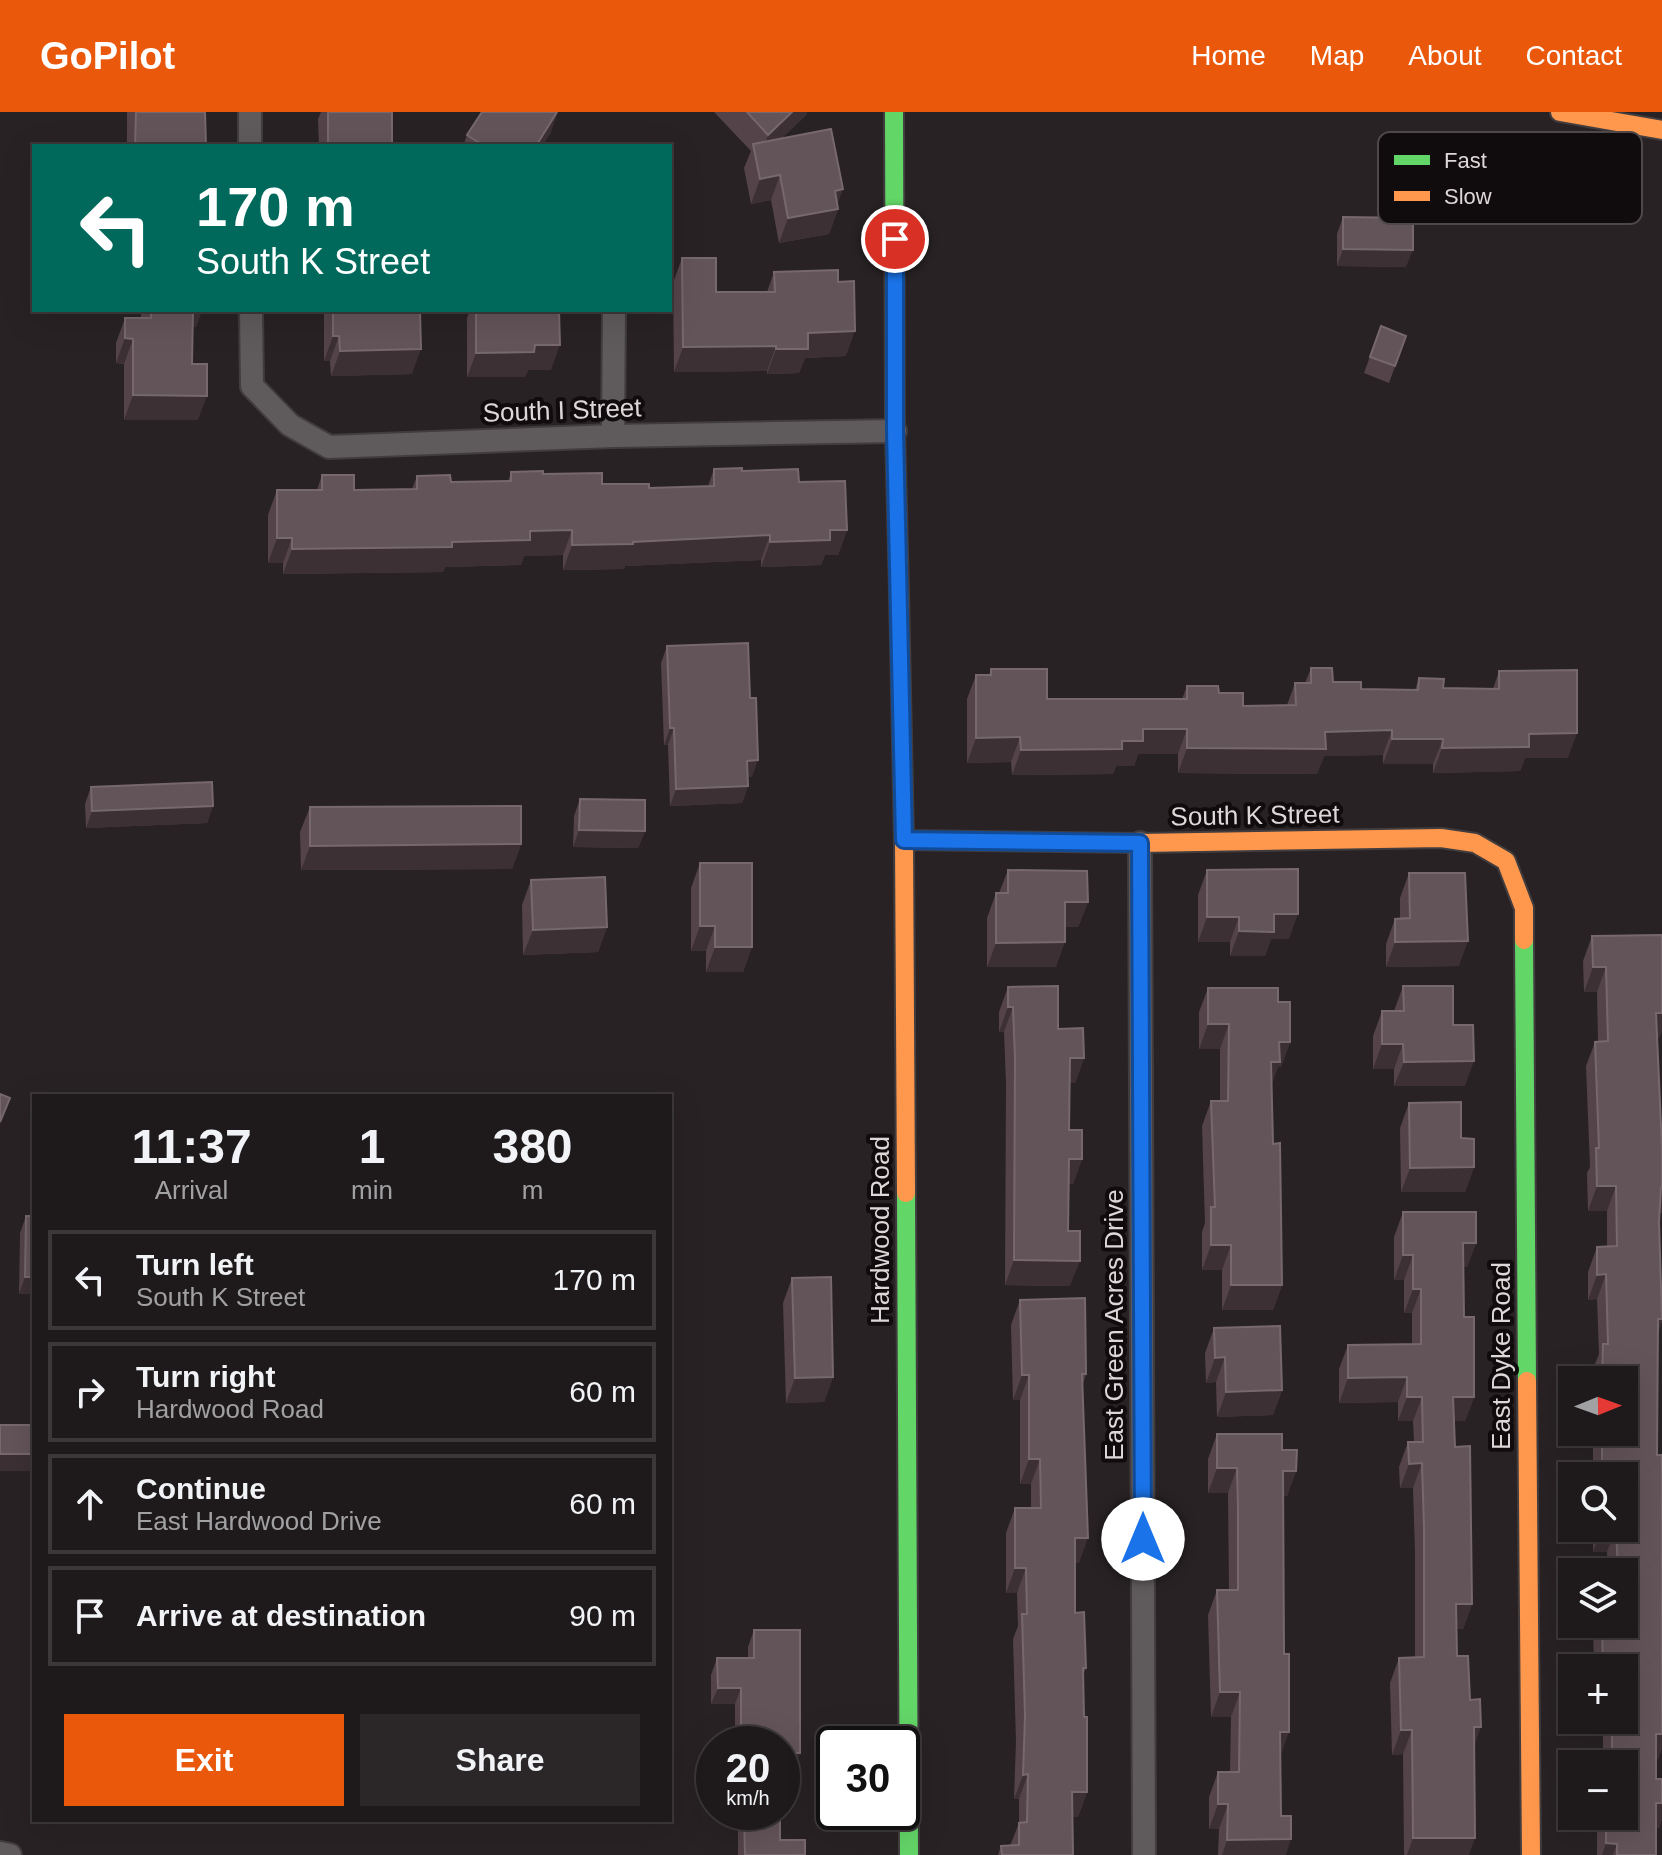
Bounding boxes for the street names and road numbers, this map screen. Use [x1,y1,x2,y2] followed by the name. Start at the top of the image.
[482,392,643,428] street label: South I Street
[1170,799,1341,831] street label: South K Street
[865,1136,895,1324] street label: Hardwood Road
[1099,1189,1129,1461] street label: East Green Acres Drive
[1486,1262,1516,1450] street label: East Dyke Road

